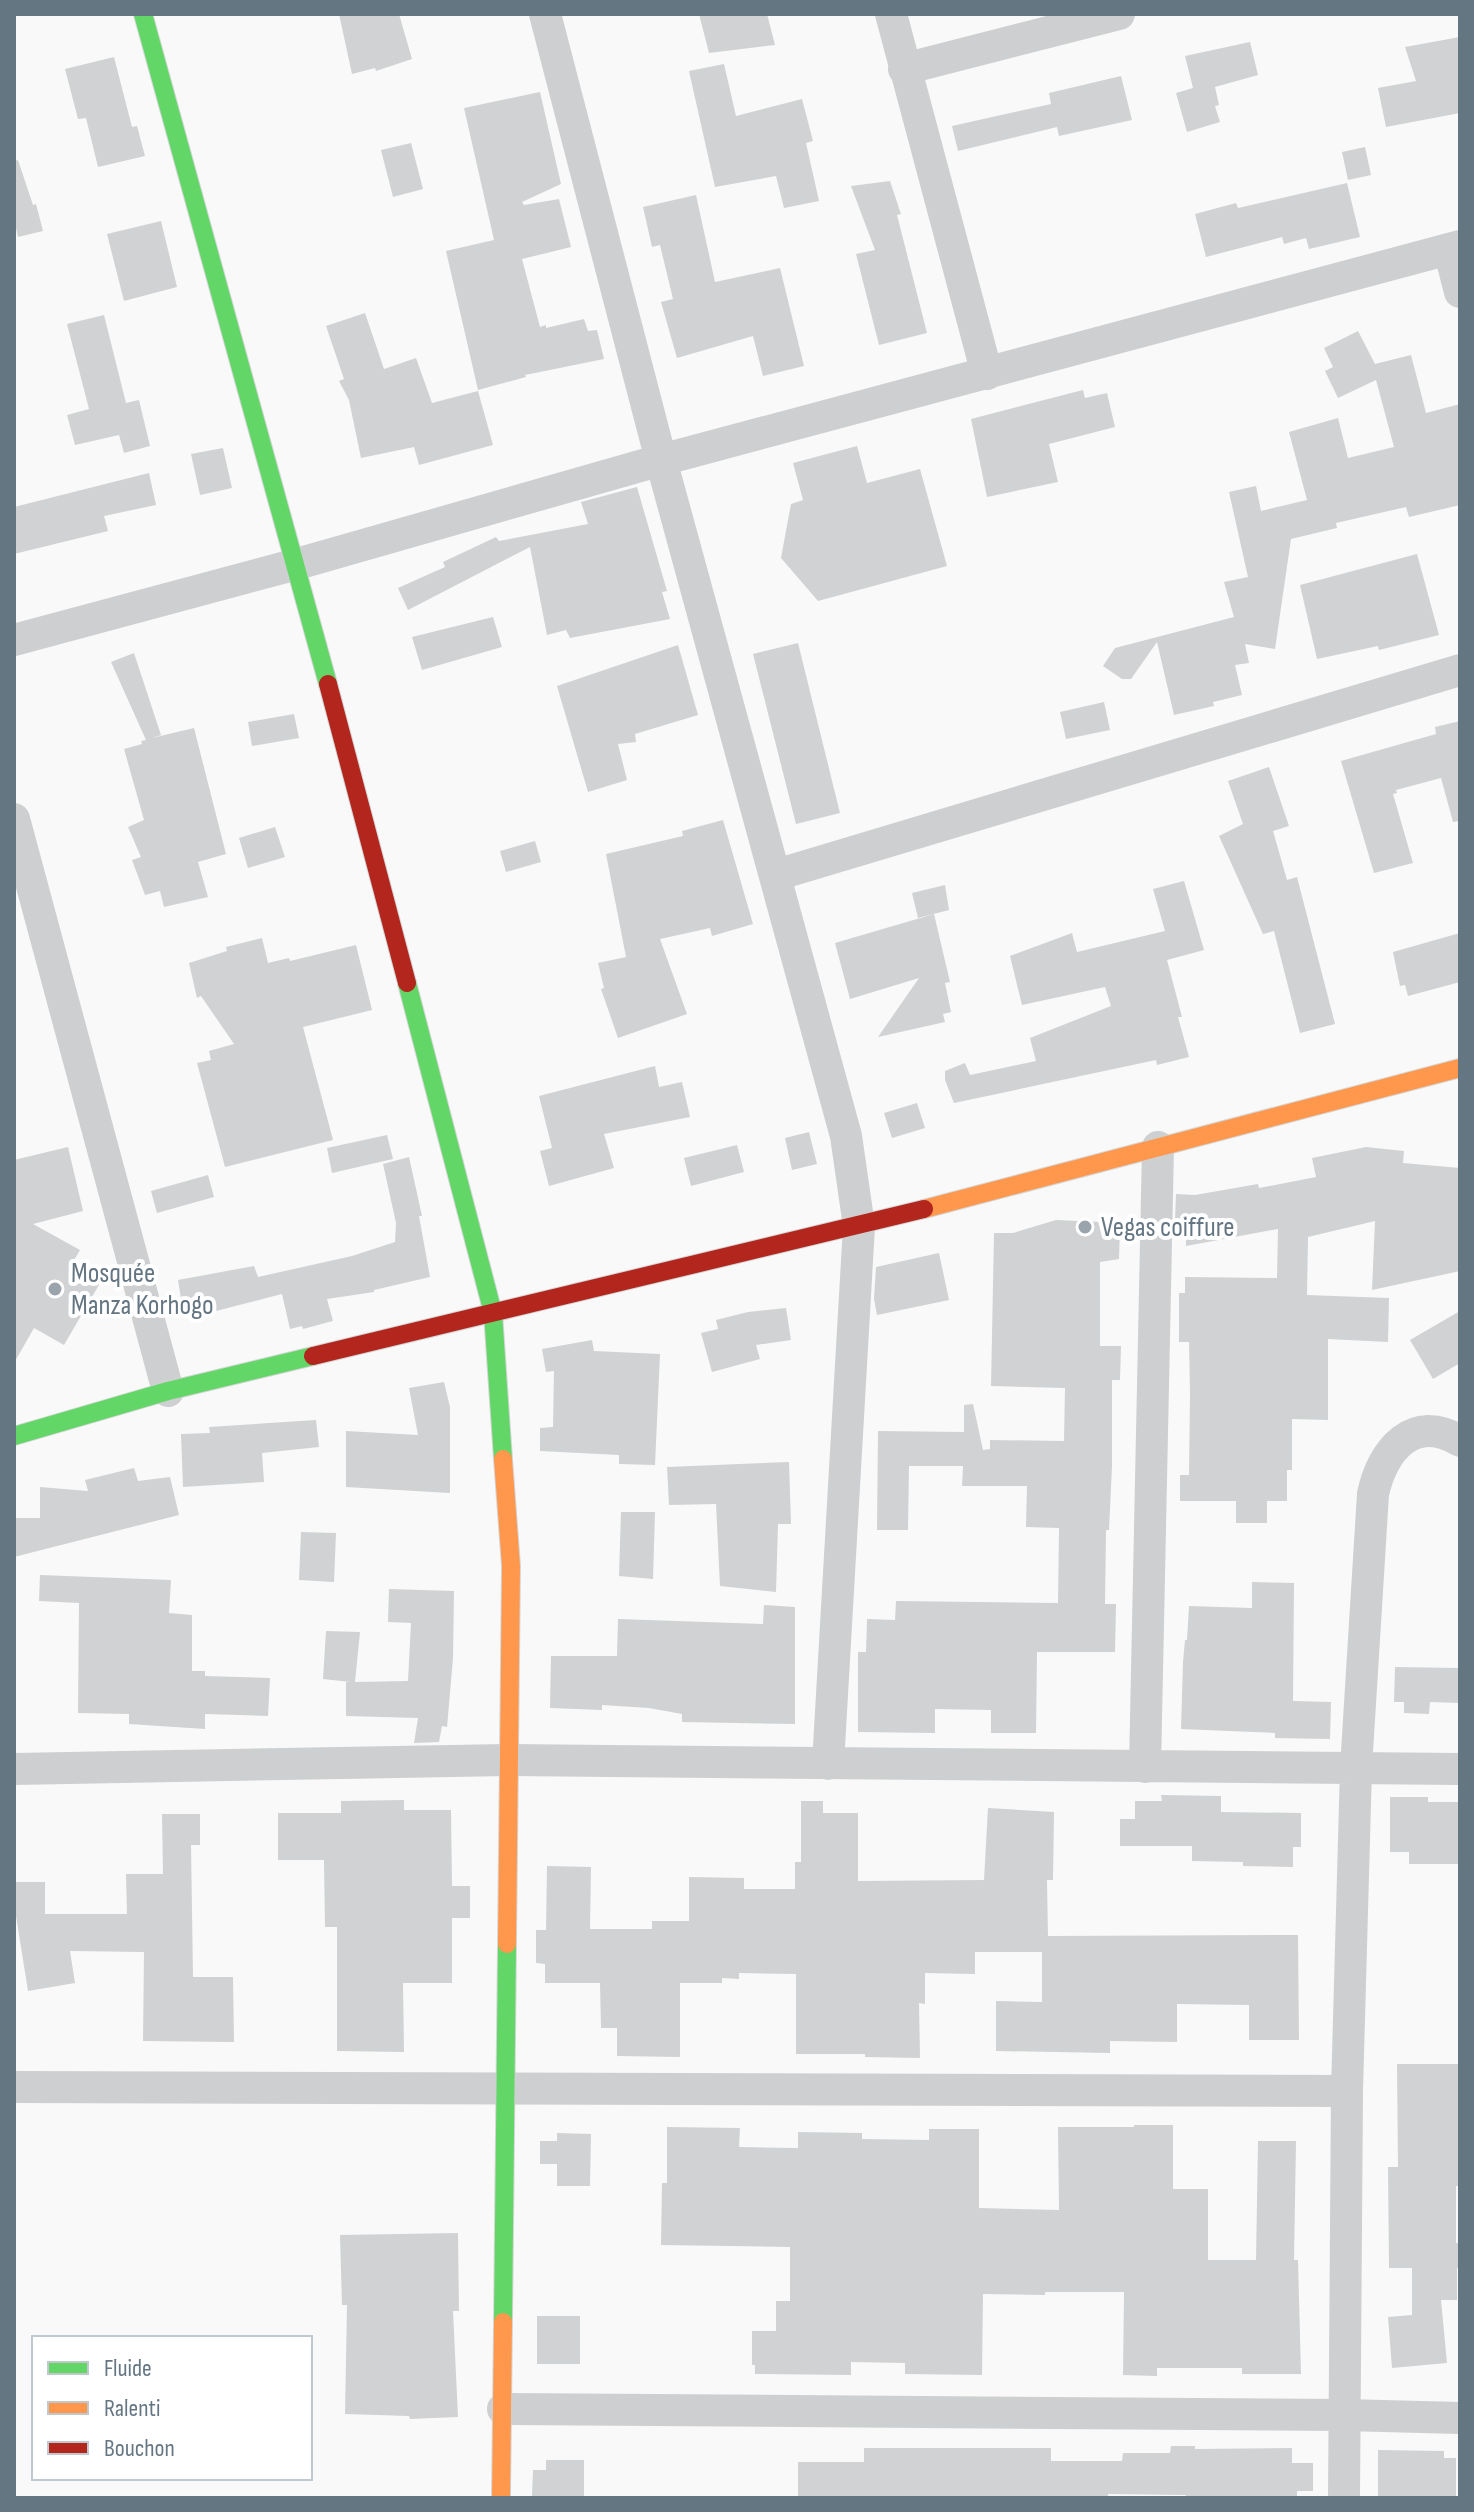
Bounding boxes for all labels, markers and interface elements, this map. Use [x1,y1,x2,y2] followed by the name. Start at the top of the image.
[1101,1211,1235,1244] place label: Vegas coiffure
[1076,1218,1094,1236] marker: Vegas coiffure
[71,1257,214,1322] place label: Mosquée Manza Korhogo
[46,1280,64,1298] marker: Mosquée Manza Korhogo
[32,2336,312,2480] legend
[104,2354,152,2383] text: Fluide
[104,2394,160,2423] text: Ralenti
[104,2434,175,2463] text: Bouchon

